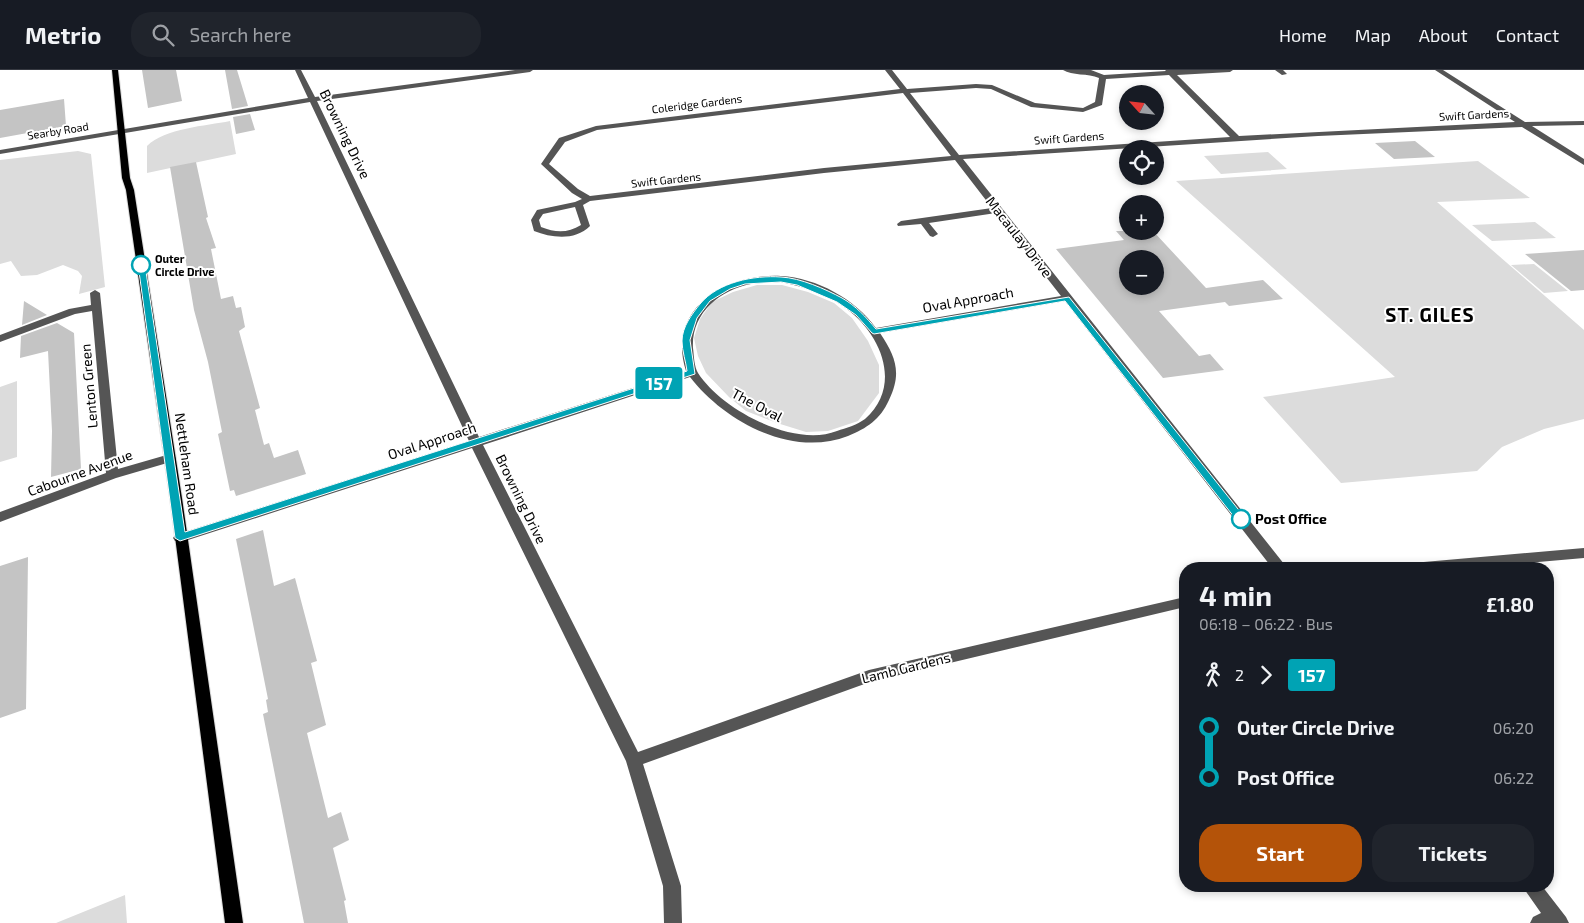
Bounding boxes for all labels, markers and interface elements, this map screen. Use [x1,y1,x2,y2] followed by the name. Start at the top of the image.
[131,12,481,57] search box
[25,20,101,49] text: Metrio
[149,21,177,49] icon: search
[189,23,291,46] text: Search here
[1279,24,1327,46] text: Home
[1355,24,1391,46] text: Map
[1419,24,1468,46] text: About
[1496,24,1559,46] text: Contact
[1119,85,1164,130] north arrow
[1119,85,1164,295] map controls
[316,86,374,181] street label: Browning Drive
[651,91,743,116] street label: Coleridge Gardens
[1439,106,1510,123] street label: Swift Gardens
[26,119,90,142] street label: Searby Road
[1034,129,1105,146] street label: Swift Gardens
[1119,140,1164,185] button: locate
[630,169,702,190] street label: Swift Gardens
[983,193,1056,280] street label: Macaulay Drive
[1119,195,1164,240] button: +
[1119,250,1164,295] button: −
[155,252,214,278] place label: Outer Circle Drive
[131,255,151,275] marker: Outer Circle Drive
[921,283,1015,316] street label: Oval Approach
[1385,303,1475,326] district label: ST. GILES
[76,343,101,429] street label: Lenton Green
[630,367,688,399] line badge: 157
[645,372,673,394] text: 157
[729,384,786,425] street label: The Oval
[172,412,203,516] street label: Nettleham Road
[385,418,478,463] street label: Oval Approach
[25,446,135,499] street label: Cabourne Avenue
[492,451,550,546] street label: Browning Drive
[1231,509,1251,529] marker: Post Office
[1255,510,1327,527] place label: Post Office
[1199,578,1272,612] text: 4 min
[1486,593,1534,616] text: £1.80
[1199,614,1333,633] text: 06:18 – 06:22 · Bus
[860,648,952,687] street label: Lamb Gardens
[1199,661,1227,689] icon: walk
[1252,661,1280,689] icon: forward
[1298,664,1325,686] text: 157
[1235,665,1244,684] text: 2
[1237,716,1394,739] text: Outer Circle Drive
[1493,718,1534,737] text: 06:20
[1237,766,1335,789] text: Post Office
[1493,768,1534,787] text: 06:22
[1199,824,1362,882] button: Start
[1372,824,1534,882] button: Tickets

